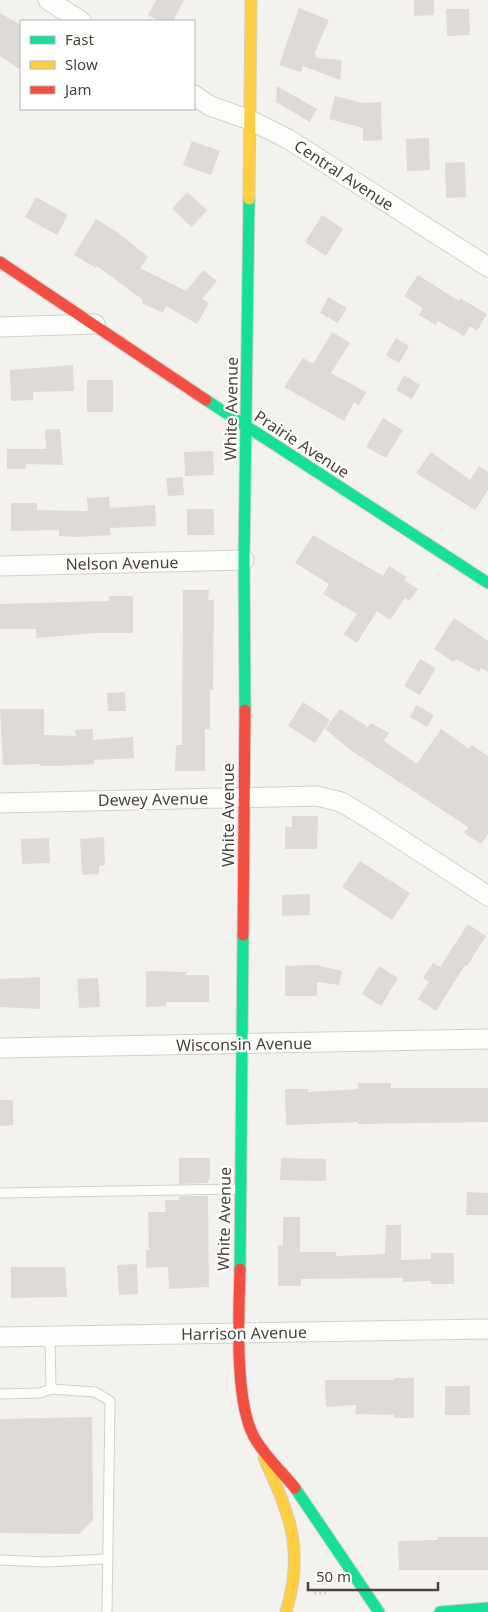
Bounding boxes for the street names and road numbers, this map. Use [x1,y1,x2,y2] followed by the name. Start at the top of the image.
[290,135,398,215] street label: Central Avenue
[219,357,243,461] street label: White Avenue
[250,405,354,483] street label: Prairie Avenue
[65,551,179,575] street label: Nelson Avenue
[217,763,239,867] street label: White Avenue
[98,787,208,811] street label: Dewey Avenue
[176,1032,312,1056] street label: Wisconsin Avenue
[212,1167,236,1271] street label: White Avenue
[181,1321,307,1345] street label: Harrison Avenue

